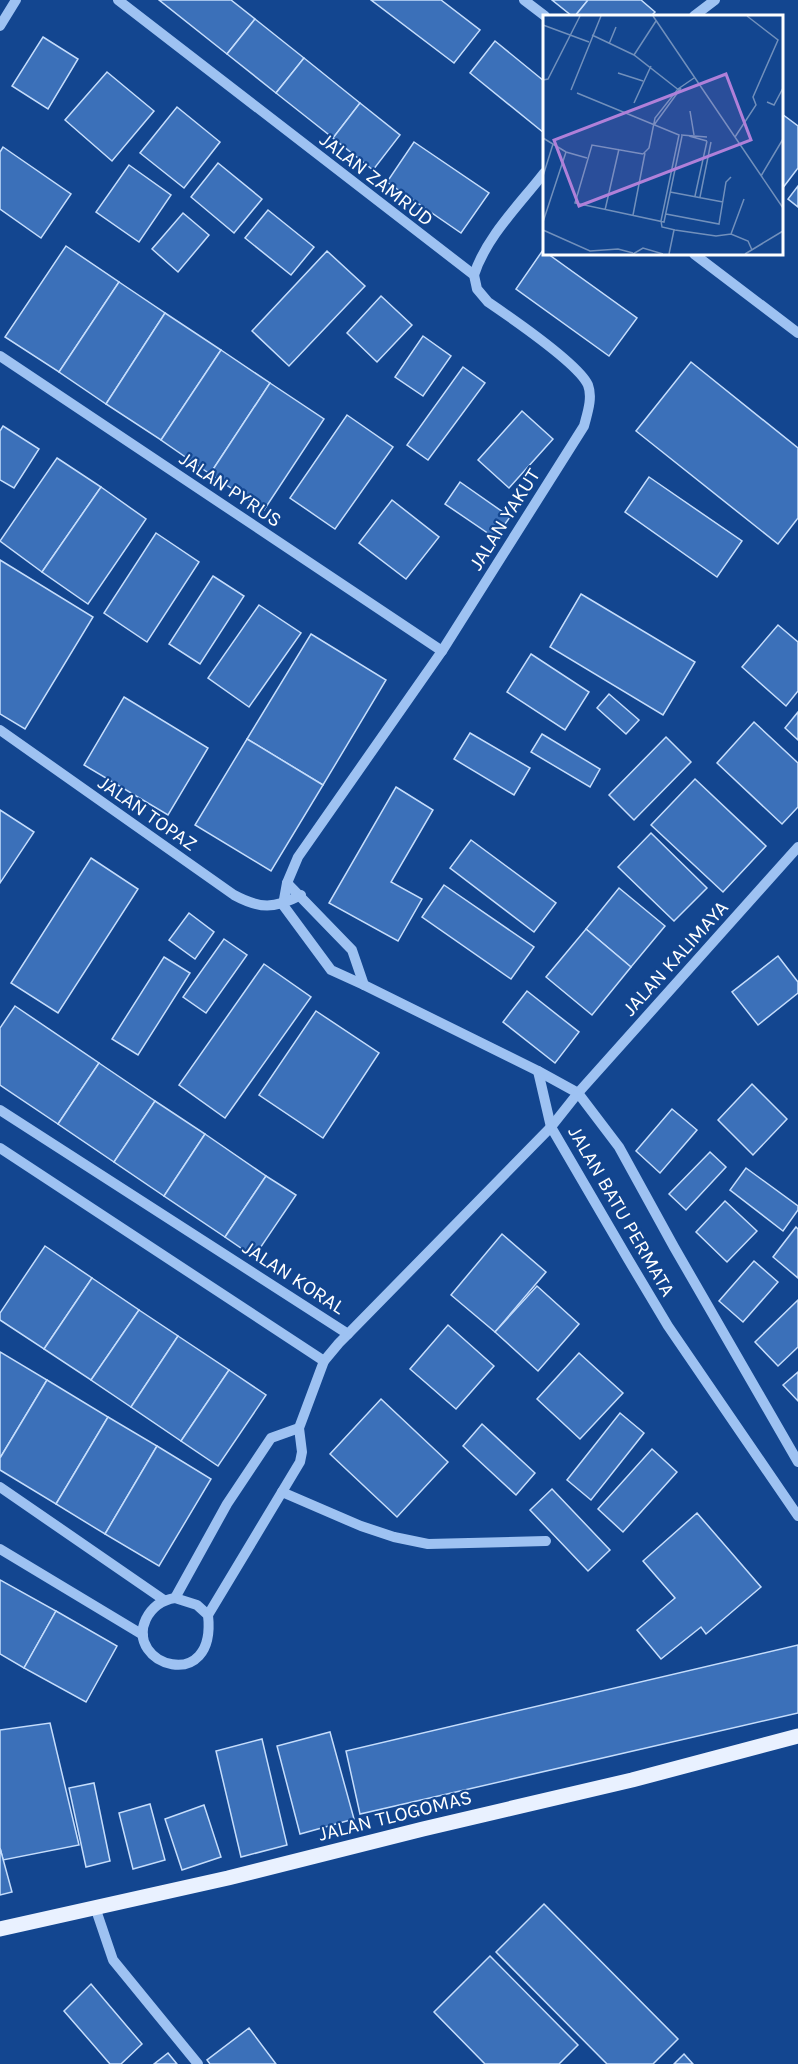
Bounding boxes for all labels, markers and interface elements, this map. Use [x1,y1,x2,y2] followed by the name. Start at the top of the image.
[543,15,783,255] inset map
[315,128,438,231] street label: JALAN ZAMRUD
[175,447,286,532] street label: JALAN PYRUS
[464,464,545,574] street label: JALAN YAKUT
[94,771,202,856] street label: JALAN TOPAZ
[618,896,733,1020] street label: JALAN KALIMAYA
[563,1122,680,1300] street label: JALAN BATU PERMATA
[238,1236,350,1319] street label: JALAN KORAL
[316,1785,474,1846] street label: JALAN TLOGOMAS

